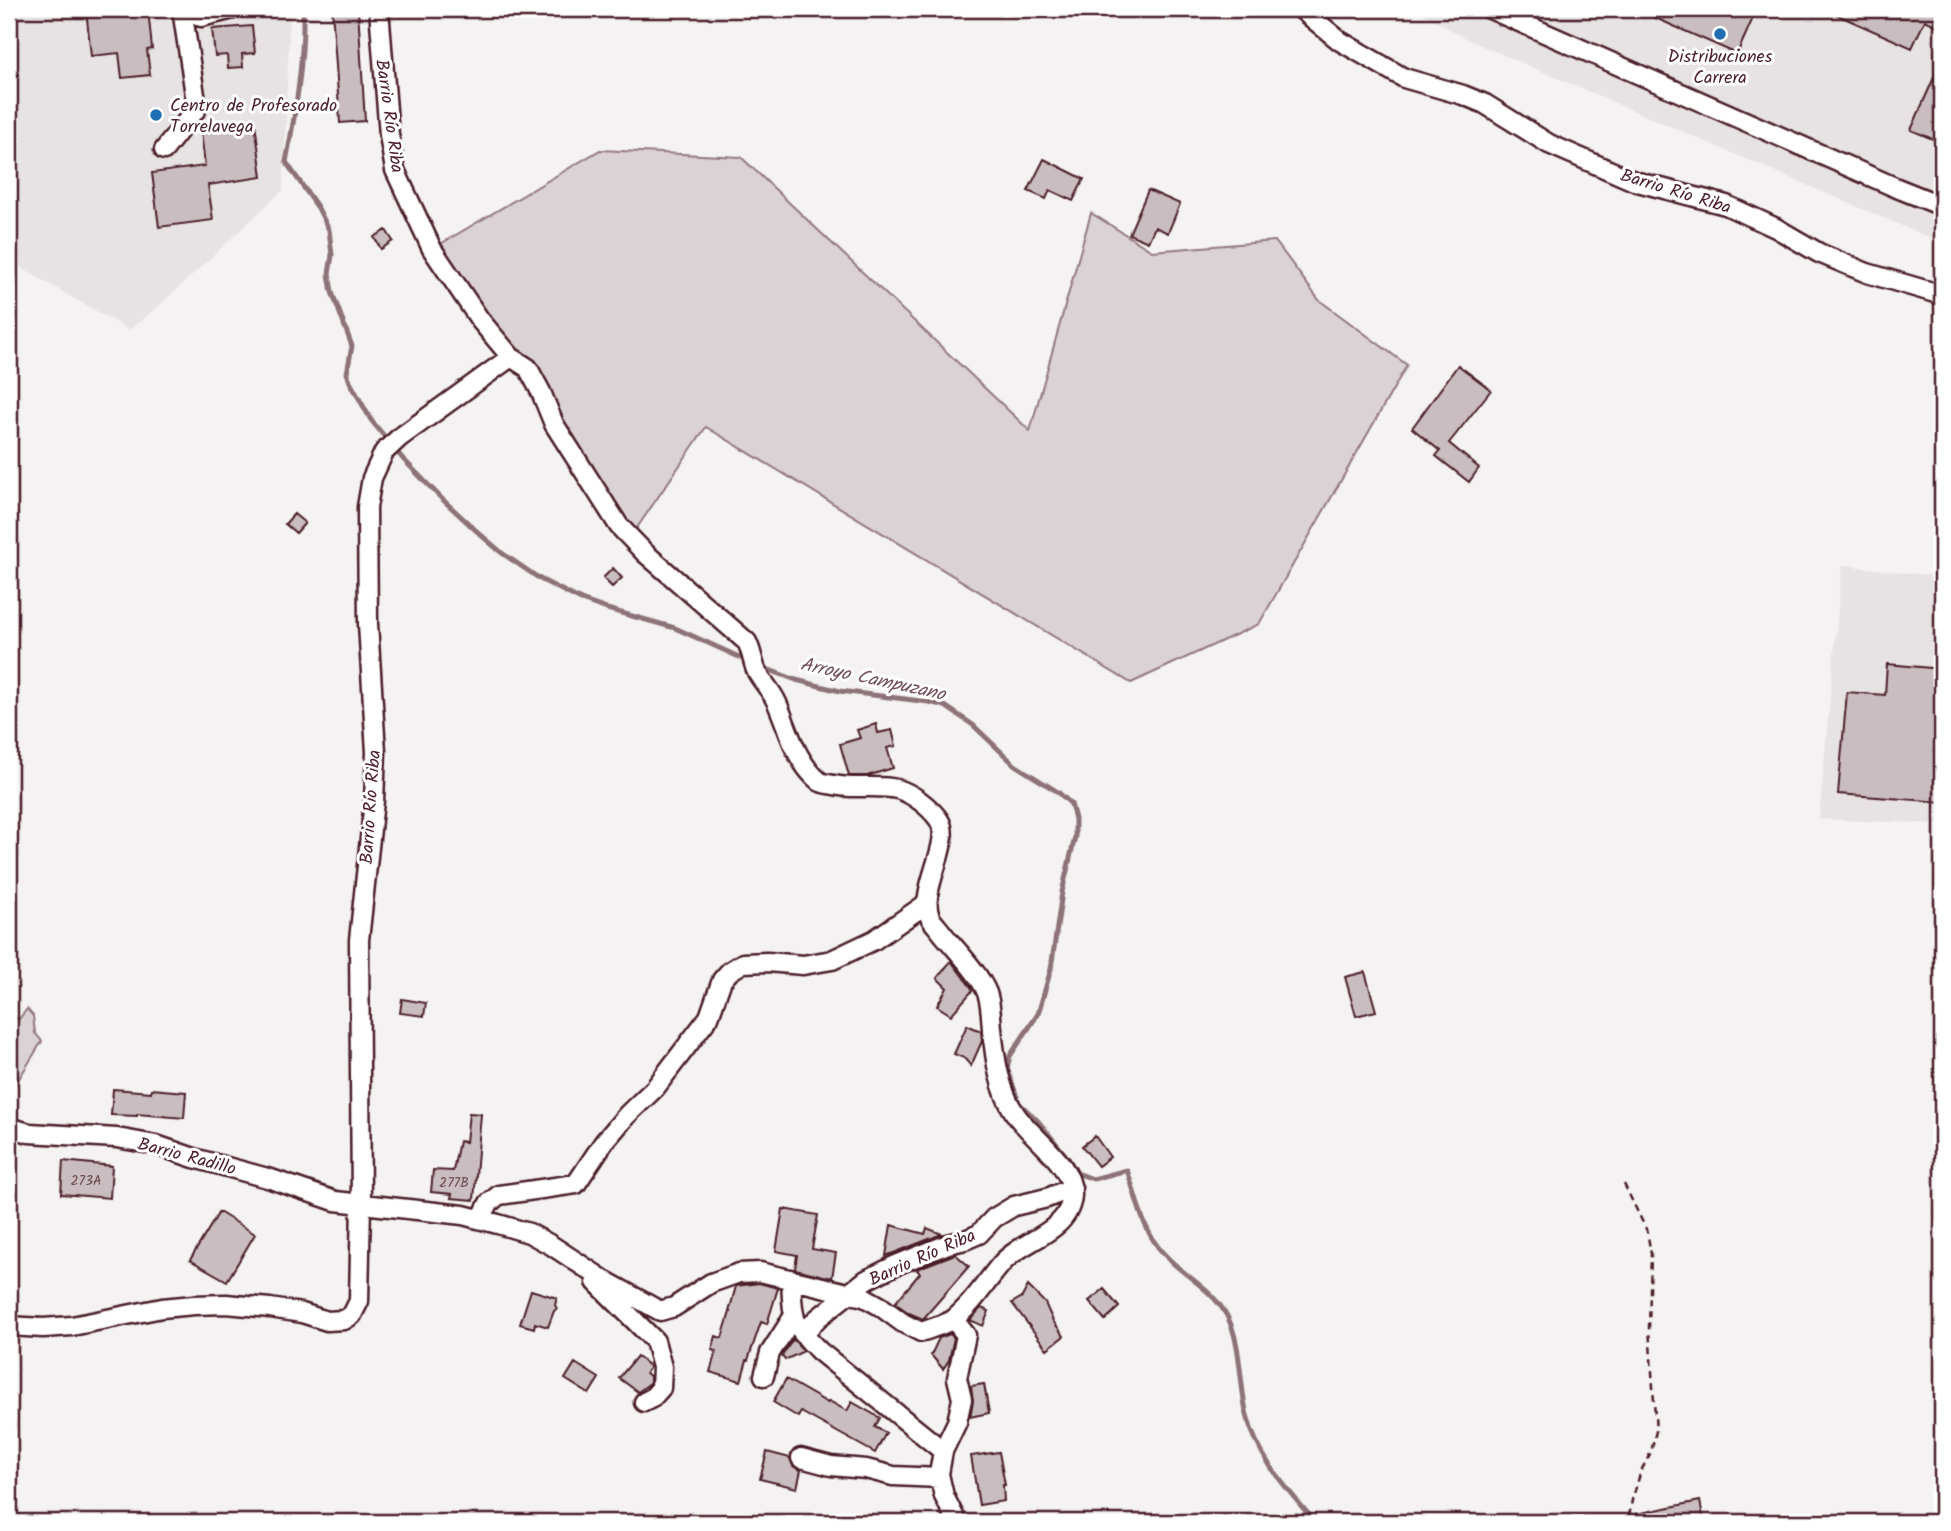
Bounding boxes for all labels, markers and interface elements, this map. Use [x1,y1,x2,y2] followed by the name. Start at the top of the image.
[1712,26,1728,42] marker: Distribuciones Carrera
[1668,43,1773,93] place label: Distribuciones Carrera
[366,58,411,175] street label: Barrio Río Riba
[170,92,337,142] place label: Centro de Profesorado Torrelavega
[148,107,164,123] marker: Centro de Profesorado Torrelavega
[1617,162,1734,223] street label: Barrio Río Riba
[797,650,949,710] water label: Arroyo Campuzano
[353,749,390,865] street label: Barrio Río Riba
[134,1130,239,1184] street label: Barrio Radillo
[70,1170,102,1192] house number: 273A
[439,1172,469,1194] house number: 277B
[864,1222,981,1295] street label: Barrio Río Riba

